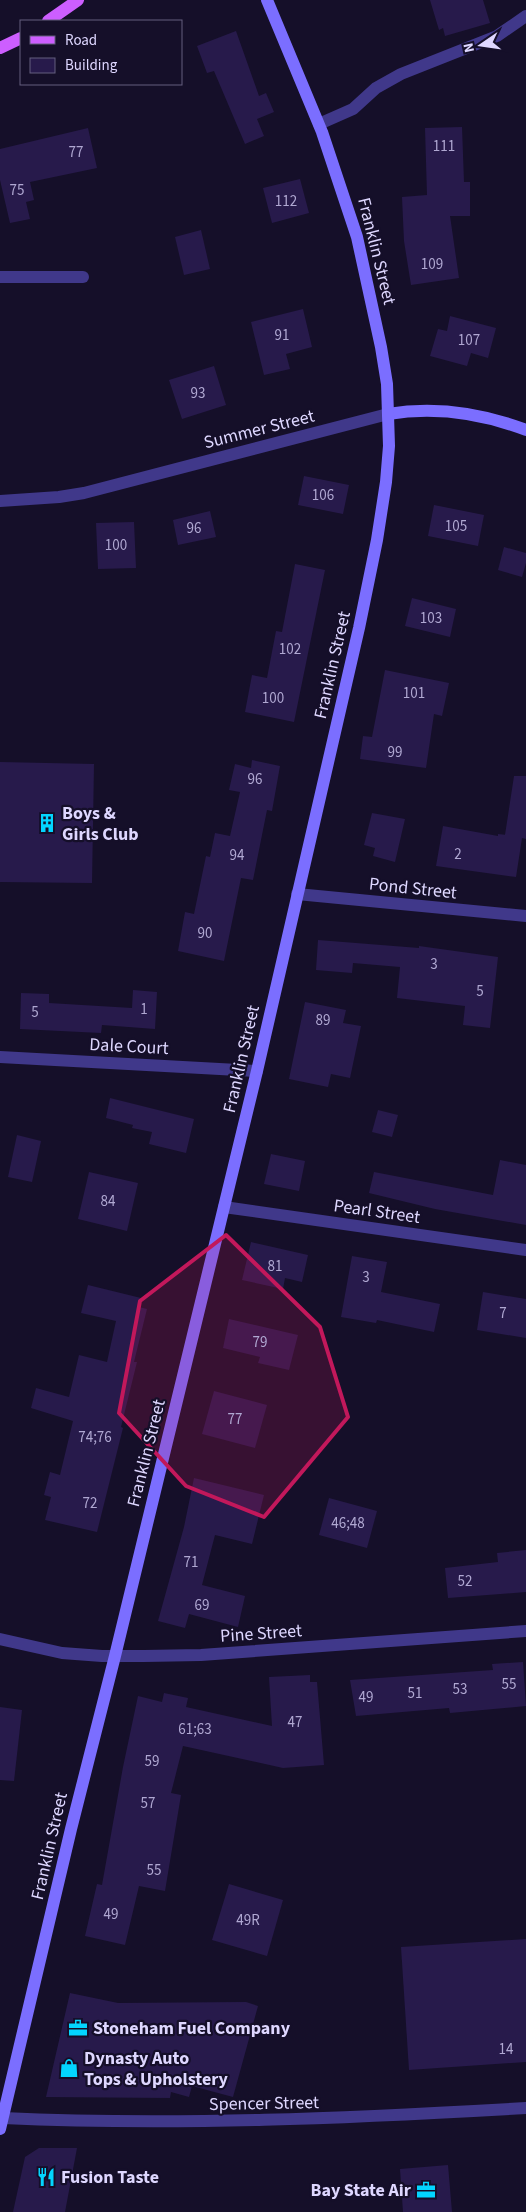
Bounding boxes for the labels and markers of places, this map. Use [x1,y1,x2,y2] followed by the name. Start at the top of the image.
[62,801,139,847] place label: Boys & Girls Club
[36,812,58,834] building icon: Boys & Girls Club
[93,2016,291,2041] place label: Stoneham Fuel Company
[67,2017,89,2039] office icon: Stoneham Fuel Company
[84,2046,229,2092] place label: Dynasty Auto Tops & Upholstery
[58,2057,80,2079] shop icon: Dynasty Auto Tops & Upholstery
[61,2165,159,2190] place label: Fusion Taste
[35,2166,57,2188] restaurant icon: Fusion Taste
[311,2178,412,2203] place label: Bay State Air
[415,2179,437,2201] office icon: Bay State Air

